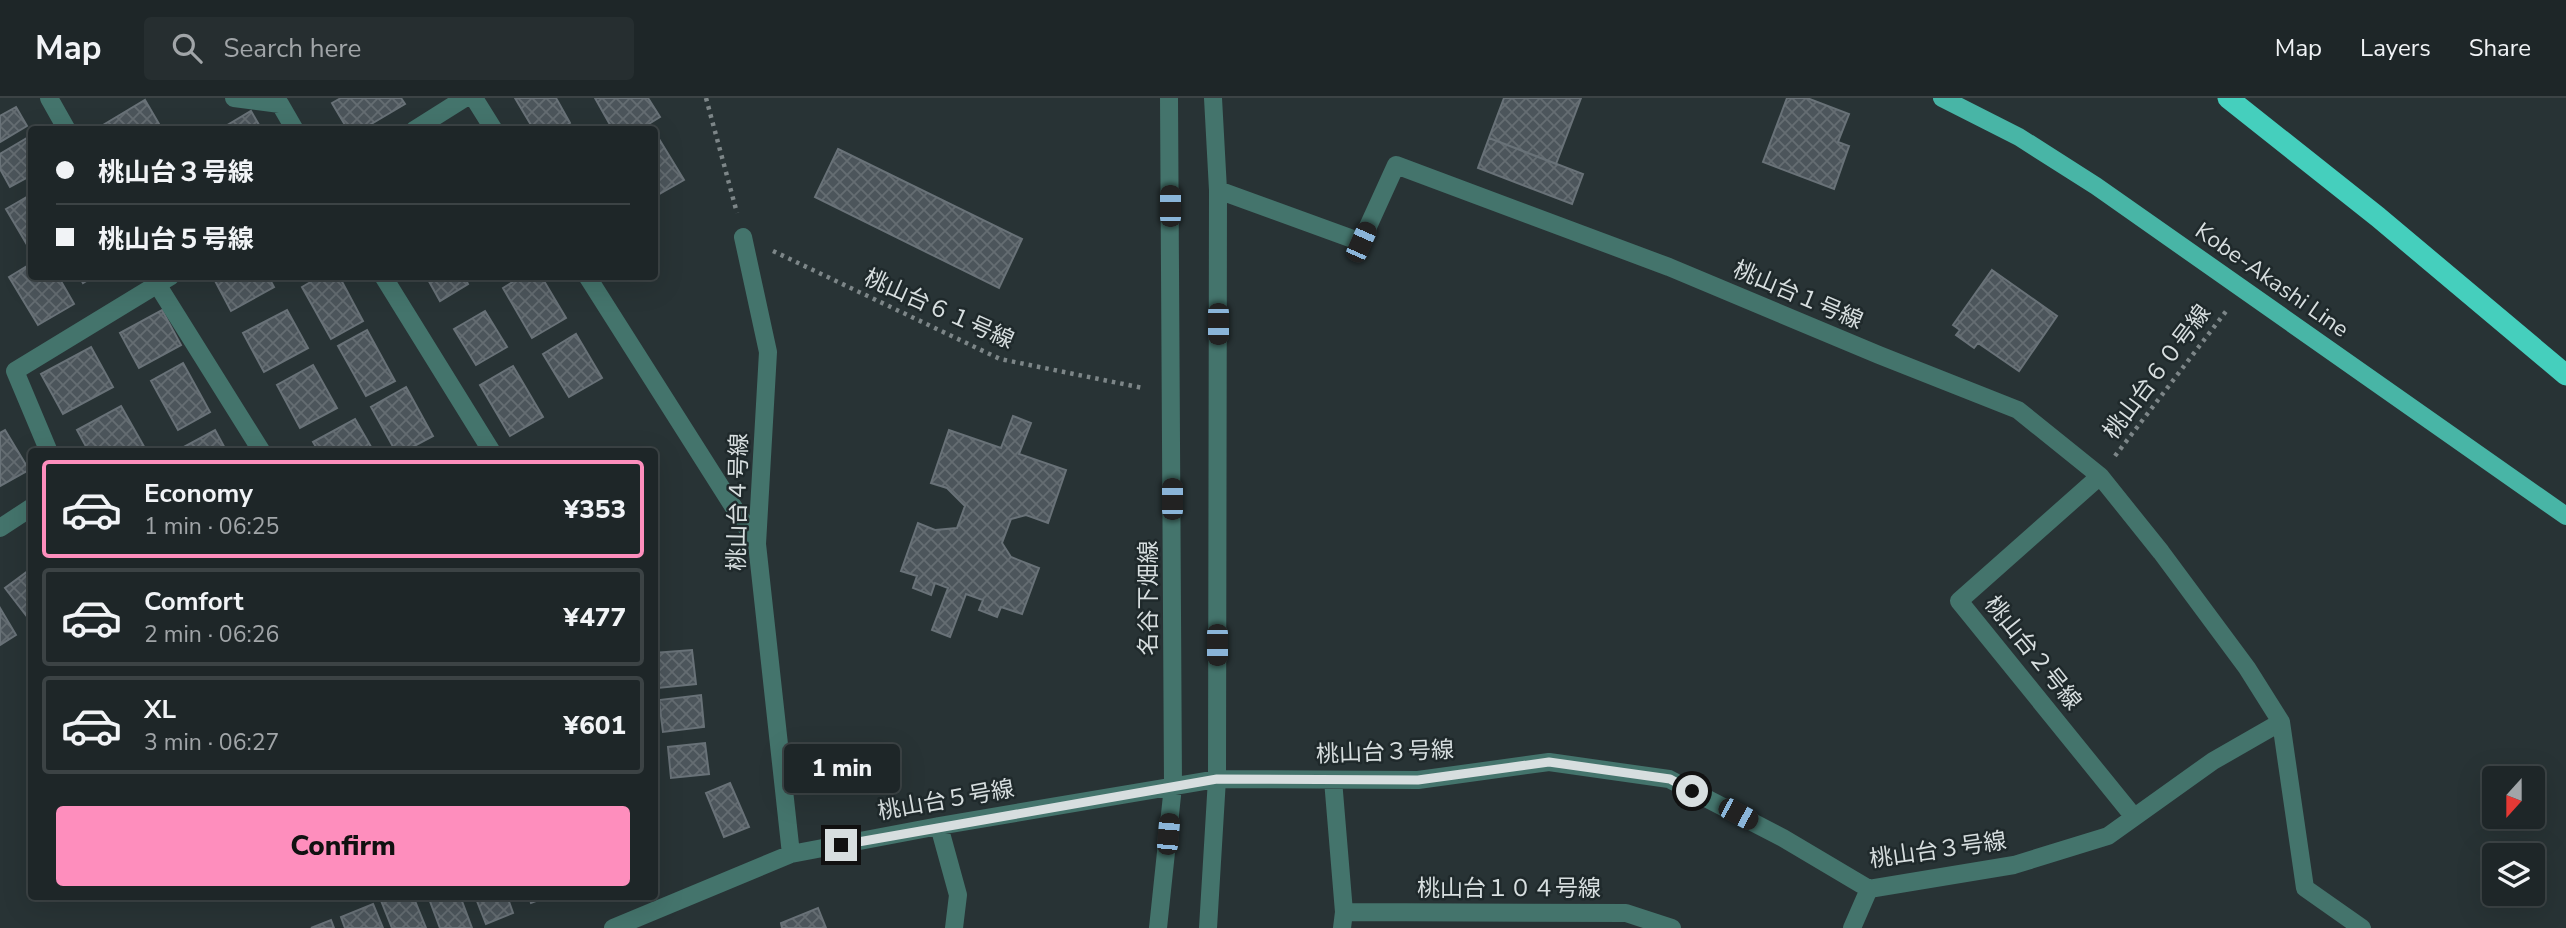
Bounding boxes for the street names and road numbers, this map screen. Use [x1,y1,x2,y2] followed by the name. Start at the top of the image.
[2189,215,2355,345] street label: Kobe-Akashi Line
[1728,254,1868,336] street label: 桃山台１号線
[859,262,1019,356] street label: 桃山台６１号線
[2096,298,2218,446] street label: 桃山台６０号線
[721,433,755,571] street label: 桃山台４号線
[1133,541,1164,656] street label: 名谷下畑線
[1978,590,2088,716] street label: 桃山台２号線
[1316,734,1454,770] street label: 桃山台３号線
[875,773,1017,827] street label: 桃山台５号線
[1868,825,2008,875] street label: 桃山台３号線
[1417,873,1601,904] street label: 桃山台１０４号線

